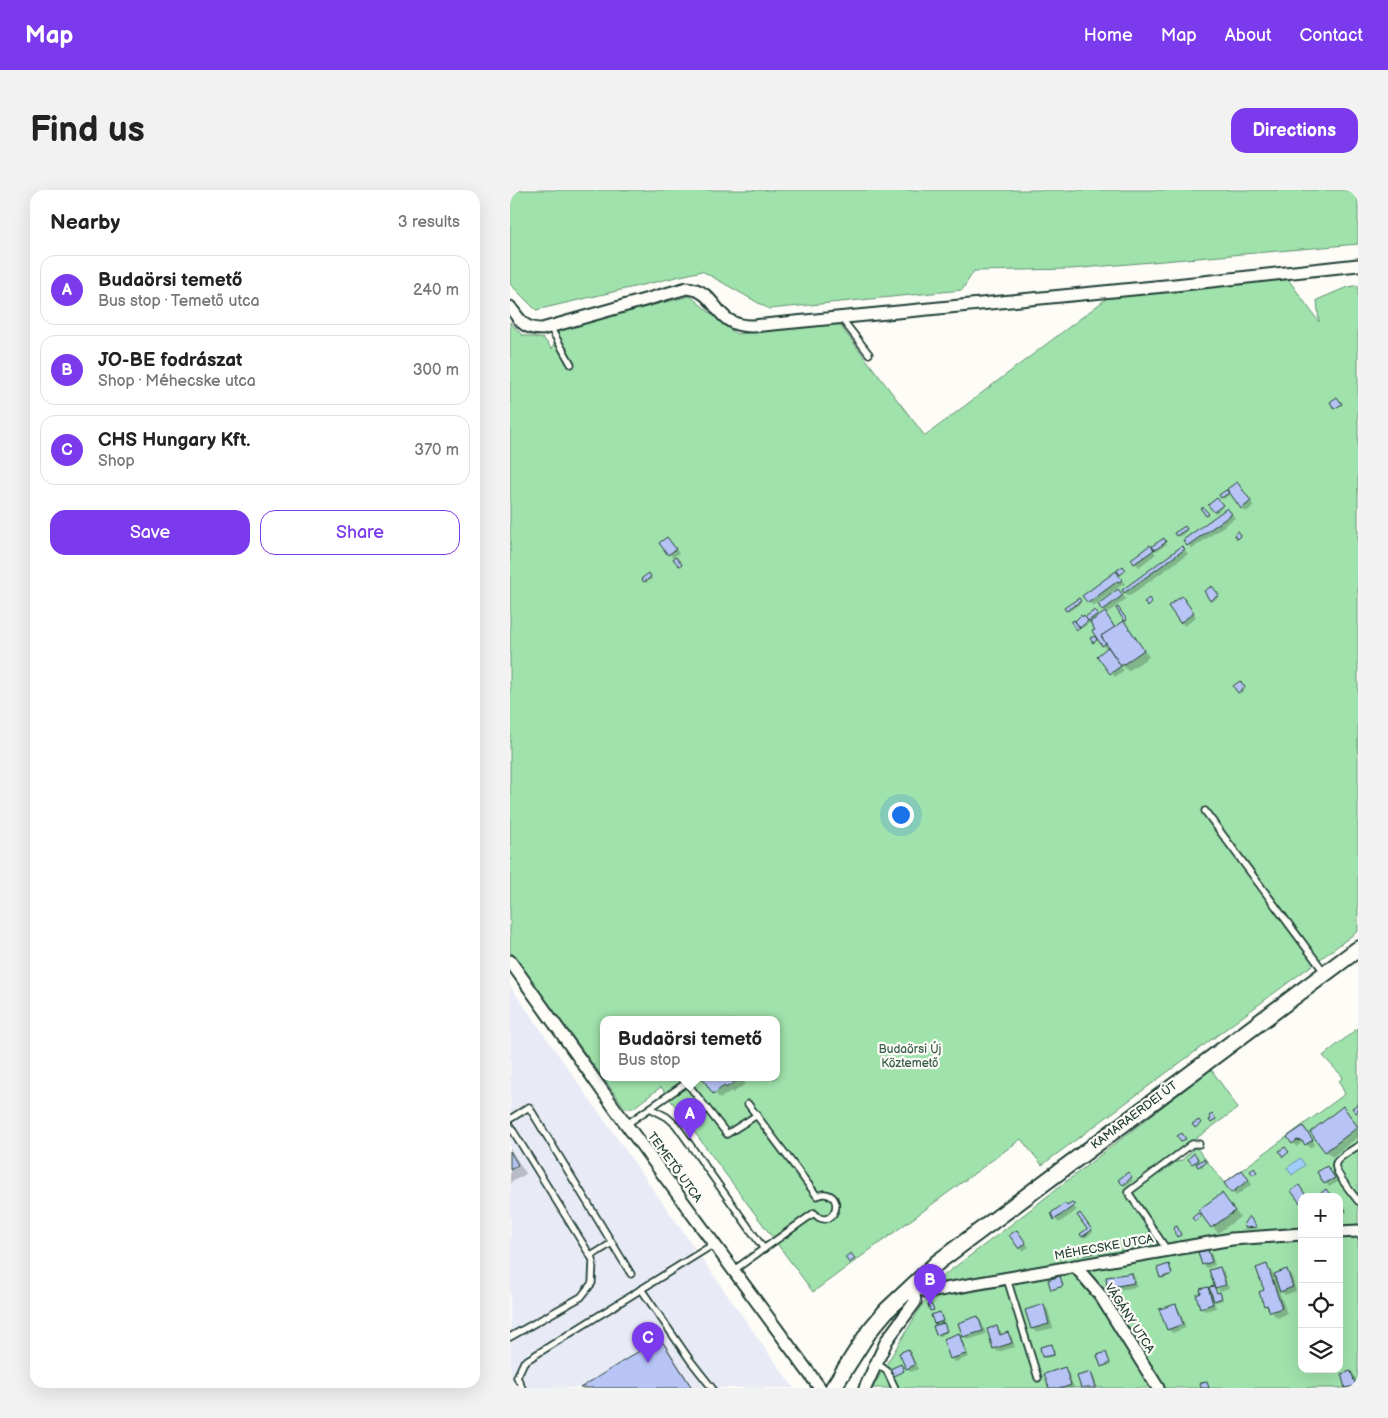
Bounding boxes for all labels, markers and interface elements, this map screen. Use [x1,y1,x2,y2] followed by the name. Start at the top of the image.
[25,21,73,50] text: Map
[1084,25,1133,46] text: Home
[1161,25,1197,46] text: Map
[1225,25,1272,46] text: About
[1300,25,1363,46] text: Contact
[1231,108,1358,153] button: Directions
[30,109,145,152] text: Find us
[50,210,120,235] text: Nearby
[398,213,460,232] text: 3 results
[98,269,242,292] text: Budaörsi temető
[62,281,72,300] text: A
[413,281,459,300] text: 240 m
[98,292,259,311] text: Bus stop · Temető utca
[98,349,242,372] text: JO-BE fodrászat
[61,361,73,380] text: B
[413,361,459,380] text: 300 m
[98,372,256,391] text: Shop · Méhecske utca
[98,429,250,452] text: CHS Hungary Kft.
[61,441,73,460] text: C
[414,441,459,460] text: 370 m
[98,452,135,471] text: Shop
[50,510,250,555] button: Save
[260,510,460,555] button: Share
[888,802,914,828] your location
[600,1016,780,1081] popup
[618,1028,762,1051] text: Budaörsi temető
[879,1040,942,1071] park label: Budaörsi Új Köztemető
[618,1051,681,1070] text: Bus stop
[1087,1076,1181,1153] street label: KAMARAERDEI ÚT
[674,1098,706,1139] pin: A
[644,1129,706,1206] street label: TEMETŐ UTCA
[1298,1193,1343,1373] map controls
[1298,1193,1343,1238] button: +
[1053,1230,1155,1264] street label: MÉHECSKE UTCA
[1298,1238,1343,1283] button: −
[914,1264,946,1305] pin: B
[1101,1279,1160,1357] street label: VÁGÁNY UTCA
[1298,1283,1343,1328] button: locate
[632,1322,664,1363] pin: C
[1298,1328,1343,1373] button: layers

